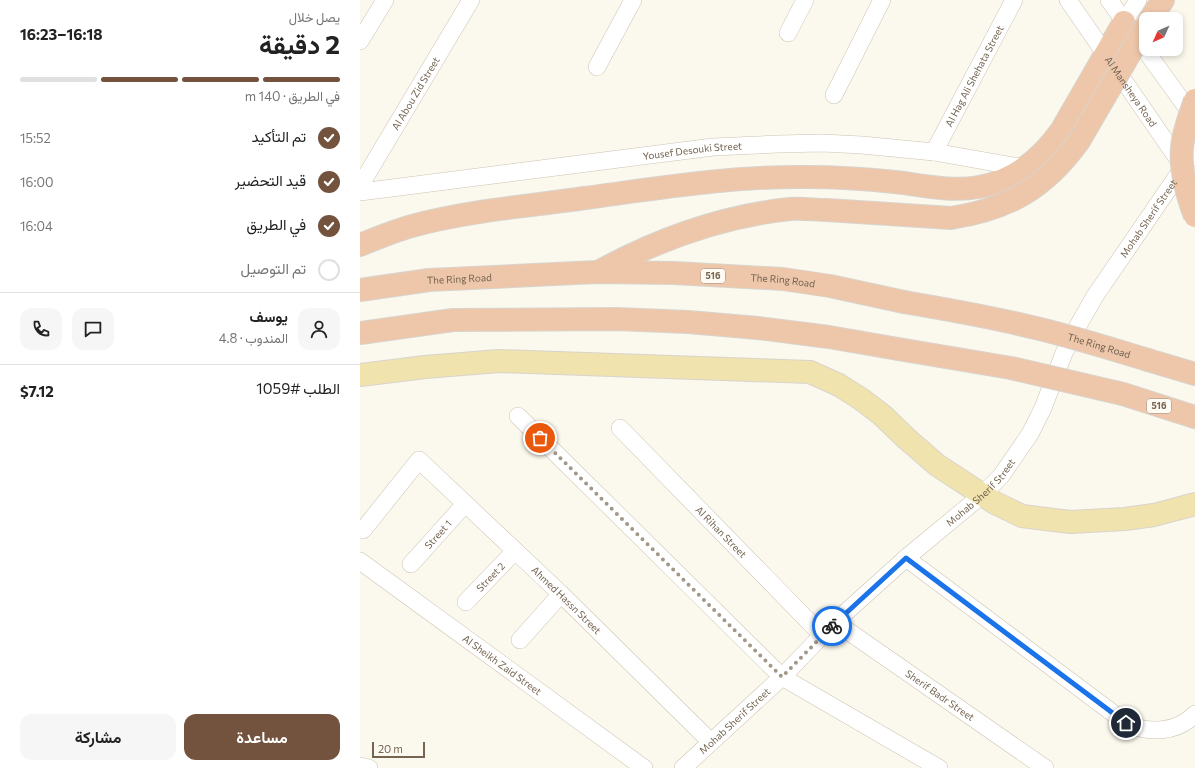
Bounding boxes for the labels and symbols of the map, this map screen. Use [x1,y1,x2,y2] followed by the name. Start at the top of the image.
[1139,12,1183,56] north arrow
[942,23,1006,129] street label: Al Hag Ali Shehata Street
[1103,54,1160,129] street label: Al Mansheya Road
[389,55,442,132] street label: Al Abou Zid Street
[642,140,742,162] street label: Yousef Desouki Street
[1117,177,1179,260] street label: Mohab Sherif Street
[701,269,725,283] road number: 516
[426,271,492,286] street label: The Ring Road
[750,271,816,290] street label: The Ring Road
[1066,330,1132,360] street label: The Ring Road
[1147,399,1171,413] road number: 516
[523,421,557,455] pin
[943,456,1017,528] street label: Mohab Sherif Street
[693,503,749,560] street label: Al Rihan Street
[422,517,454,551] street label: Street 1
[474,559,507,594] street label: Street 2
[529,564,604,636] street label: Ahmed Hassn Street
[812,606,852,646] courier
[461,632,544,697] street label: Al Sheikh Zaid Street
[903,667,977,723] street label: Sherif Badr Street
[697,685,772,756] street label: Mohab Sherif Street
[1109,706,1143,740] pin
[372,740,425,759] scale bar

